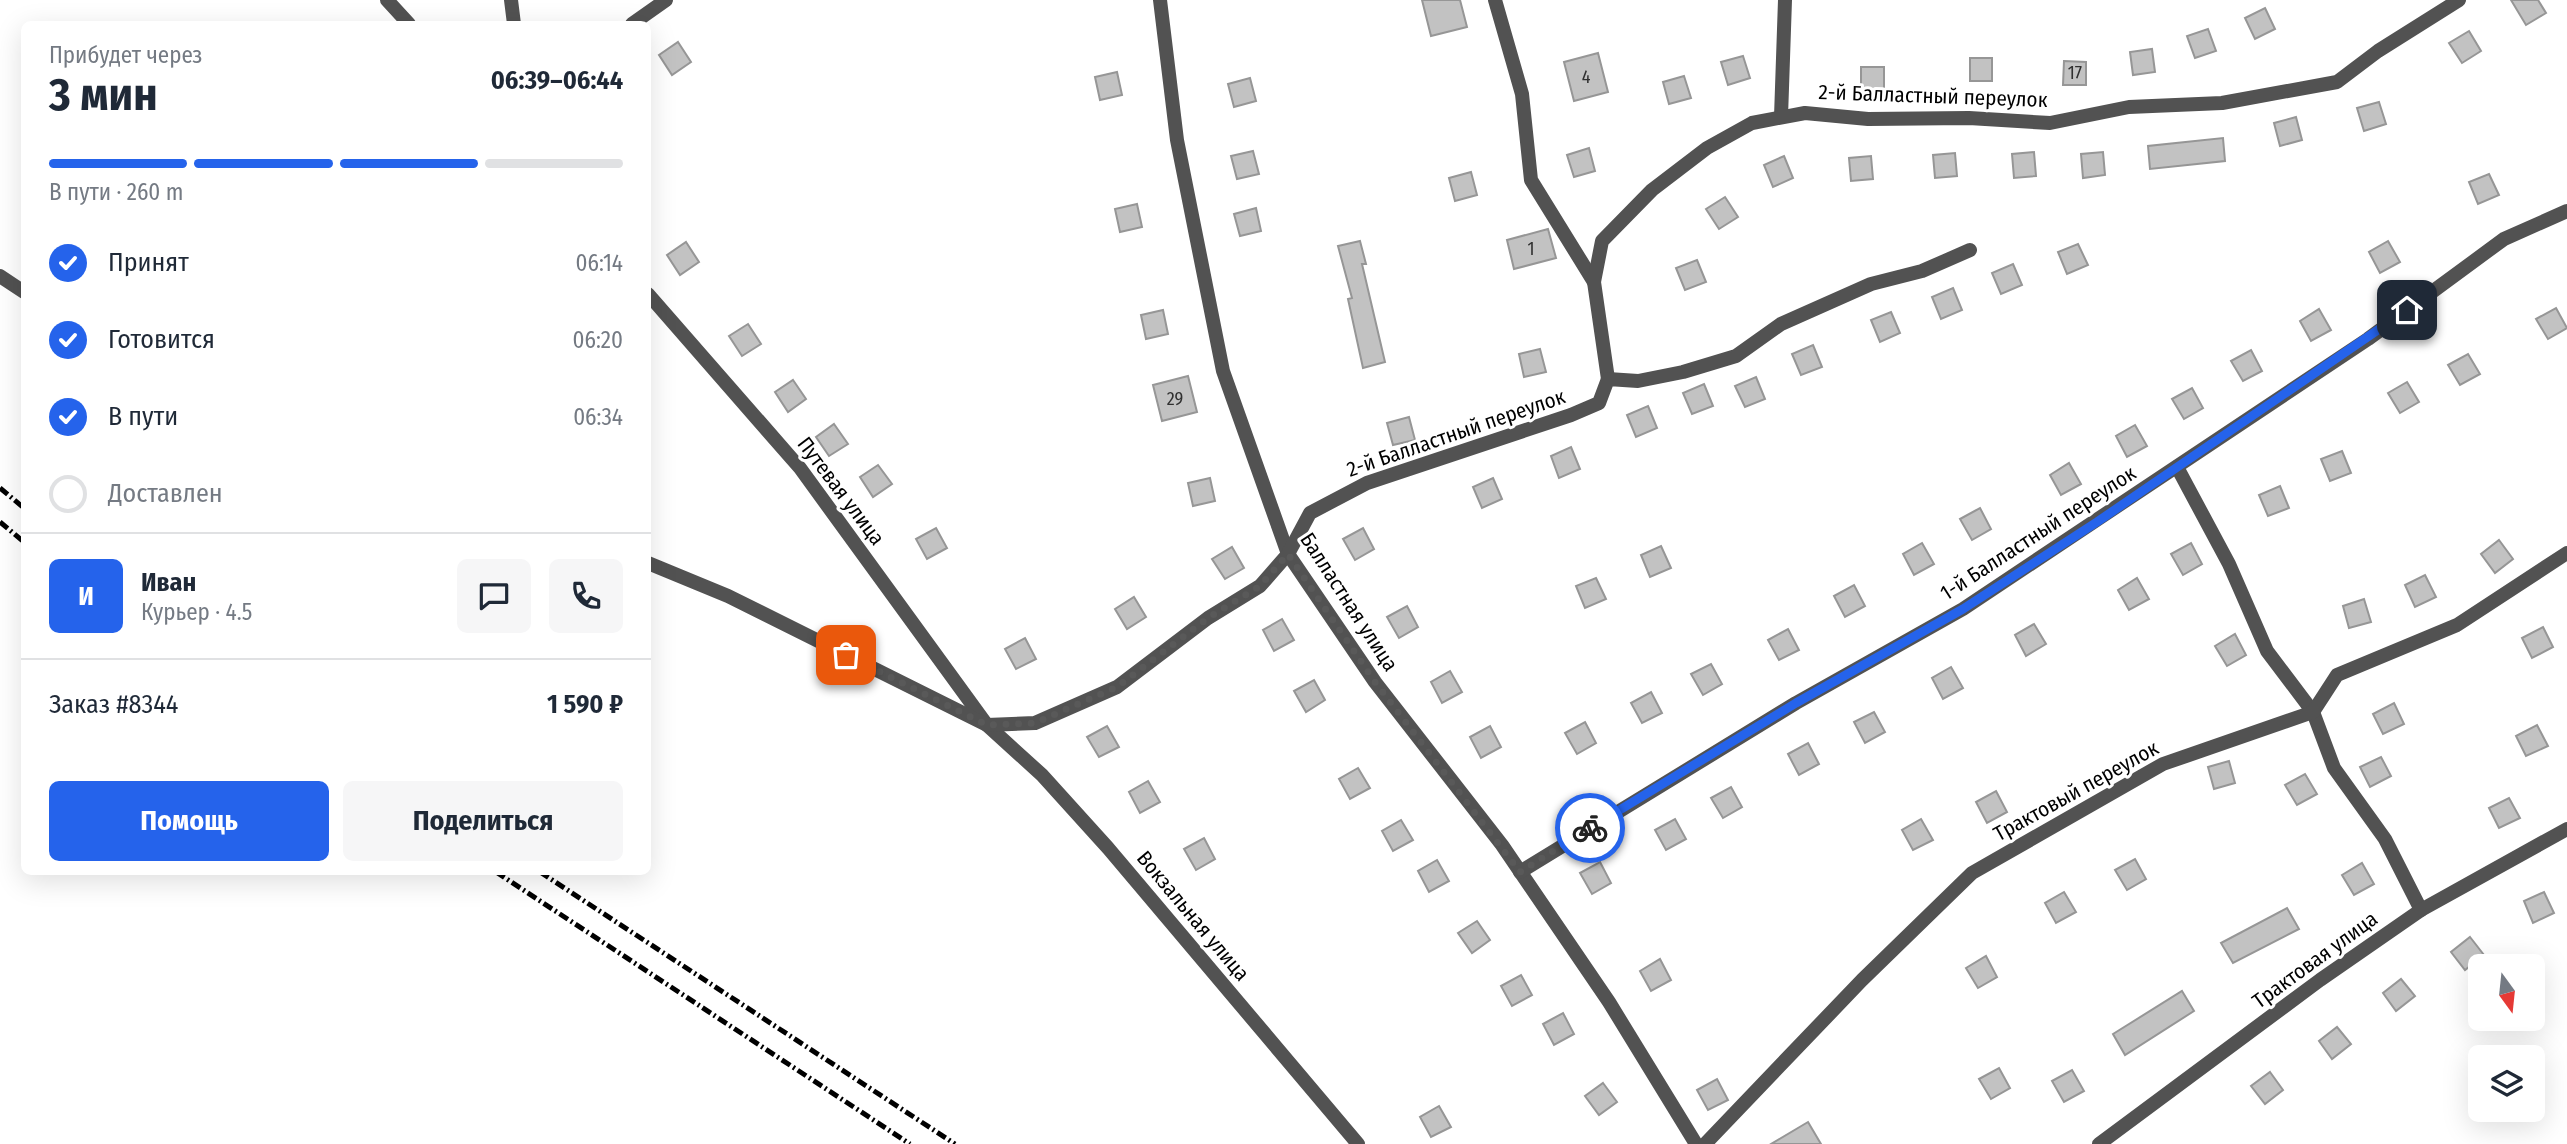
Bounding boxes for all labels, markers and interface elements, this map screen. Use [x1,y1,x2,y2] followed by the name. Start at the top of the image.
[49,41,202,69] text: Прибудет через
[2068,62,2082,84] house number: 17
[491,65,623,96] text: 06:39–06:44
[1582,66,1591,88] house number: 4
[49,67,158,122] text: 3 мин
[1818,79,2048,113] street label: 2-й Балластный переулок
[49,178,183,206] text: В пути · 260 m
[1527,238,1535,260] house number: 1
[49,244,87,282] icon: check
[108,247,189,278] text: Принят
[576,249,623,277] text: 06:14
[2377,280,2437,340] pin
[2388,291,2426,329] icon: home
[49,321,87,359] icon: check
[108,324,215,355] text: Готовится
[573,326,623,354] text: 06:20
[1343,383,1569,483] street label: 2-й Балластный переулок
[1167,388,1183,410] house number: 29
[49,398,87,436] icon: check
[108,401,178,432] text: В пути
[573,403,623,431] text: 06:34
[792,432,890,550] street label: Путевая улица
[1935,460,2141,606] street label: 1-й Балластный переулок
[108,478,223,509] text: Доставлен
[1294,528,1404,676] street label: Балластная улица
[457,559,531,633] button: chat
[549,559,623,633] button: phone
[141,567,196,598] text: Иван
[78,581,94,612] text: И
[141,598,252,626] text: Курьер · 4.5
[816,625,876,685] pin
[827,636,865,674] icon: bag
[49,689,178,720] text: Заказ #8344
[547,689,623,720] text: 1 590 ₽
[1989,735,2163,847] street label: Трактовый переулок
[49,781,329,861] button: Помощь
[343,781,623,861] button: Поделиться
[1555,793,1625,863] courier
[1571,809,1609,847] icon: bike
[1131,846,1255,986] street label: Вокзальная улица
[2247,906,2383,1014] street label: Трактовая улица
[2468,954,2544,1031] north arrow
[2468,954,2545,1122] map controls
[2468,1045,2545,1122] button: layers

